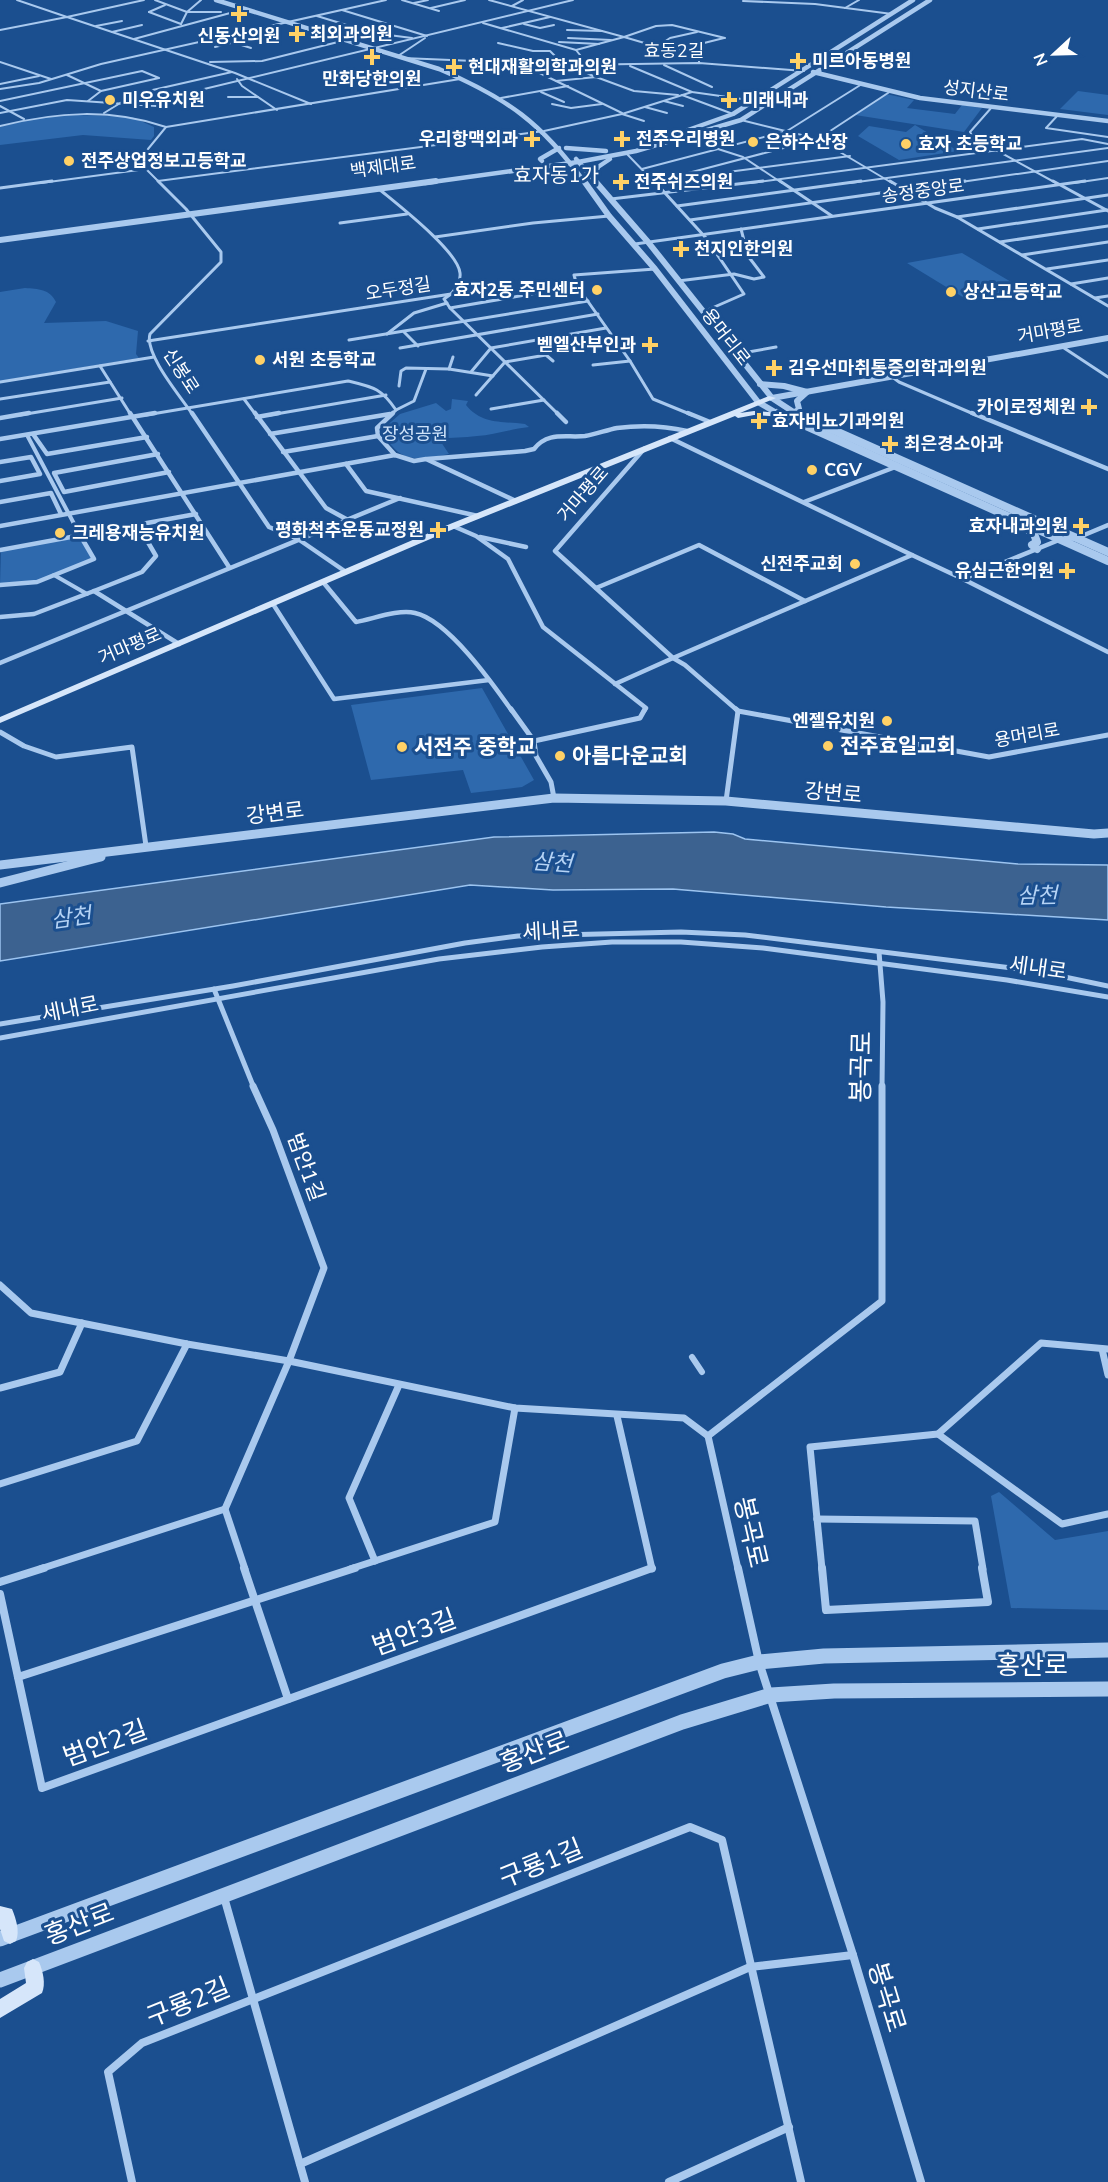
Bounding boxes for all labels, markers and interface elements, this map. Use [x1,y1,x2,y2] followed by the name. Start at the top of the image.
[230,5,248,23] marker: 신동산의원
[310,22,393,46] place label: 최외과의원
[198,24,280,48] place label: 신동산의원
[1024,24,1084,84] north arrow
[288,25,306,43] marker: 최외과의원
[644,39,704,63] street label: 효동2길
[363,48,381,66] marker: 만화당한의원
[812,49,911,73] place label: 미르아동병원
[1029,50,1053,69] text: N
[789,52,807,70] marker: 미르아동병원
[468,55,617,79] place label: 현대재활의학과의원
[445,58,463,76] marker: 현대재활의학과의원
[322,67,422,91] place label: 만화당한의원
[942,75,1010,107] street label: 성지산로
[122,88,205,112] place label: 미우유치원
[742,88,809,112] place label: 미래내과
[720,91,738,109] marker: 미래내과
[103,93,117,107] marker: 미우유치원
[419,127,518,151] place label: 우리항맥외과
[636,127,735,151] place label: 전주우리병원
[523,130,541,148] marker: 우리항맥외과
[613,130,631,148] marker: 전주우리병원
[765,130,848,154] place label: 은하수산장
[918,132,1022,156] place label: 효자 초등학교
[746,135,760,149] marker: 은하수산장
[899,137,913,151] marker: 효자 초등학교
[81,149,247,173] place label: 전주상업정보고등학교
[349,151,417,183] street label: 백제대로
[62,154,76,168] marker: 전주상업정보고등학교
[513,162,599,189] district label: 효자동1가
[634,170,733,194] place label: 전주쉬즈의원
[612,173,630,191] marker: 전주쉬즈의원
[880,173,966,209] street label: 송정중앙로
[694,237,793,261] place label: 천지인한의원
[672,240,690,258] marker: 천지인한의원
[363,272,433,306] street label: 오두정길
[453,278,585,302] place label: 효자2동 주민센터
[963,280,1062,304] place label: 상산고등학교
[590,283,604,297] marker: 효자2동 주민센터
[944,285,958,299] marker: 상산고등학교
[696,304,756,370] street label: 용머리로
[1015,313,1085,349] street label: 거마평로
[537,333,636,357] place label: 벧엘산부인과
[641,336,659,354] marker: 벧엘산부인과
[157,344,205,398] street label: 신봉로
[272,348,376,372] place label: 서원 초등학교
[253,353,267,367] marker: 서원 초등학교
[788,356,987,380] place label: 김우선마취통증의학과의원
[765,359,783,377] marker: 김우선마취통증의학과의원
[977,395,1076,419] place label: 카이로정체원
[1080,398,1098,416] marker: 카이로정체원
[772,409,904,433] place label: 효자비뇨기과의원
[750,412,768,430] marker: 효자비뇨기과의원
[382,422,448,446] park label: 장성공원
[904,432,1004,456] place label: 최은경소아과
[881,435,899,453] marker: 최은경소아과
[824,458,863,482] place label: CGV
[552,461,614,527] street label: 거마평로
[805,463,819,477] marker: CGV
[969,514,1068,538] place label: 효자내과의원
[1072,517,1090,535] marker: 효자내과의원
[275,518,424,542] place label: 평화척추운동교정원
[72,521,204,545] place label: 크레용재능유치원
[429,521,447,539] marker: 평화척추운동교정원
[53,526,67,540] marker: 크레용재능유치원
[760,552,843,576] place label: 신전주교회
[848,557,862,571] marker: 신전주교회
[955,559,1054,583] place label: 유심근한의원
[1058,562,1076,580] marker: 유심근한의원
[95,622,165,670] street label: 거마평로
[792,709,875,733] place label: 엔젤유치원
[880,714,894,728] marker: 엔젤유치원
[992,717,1062,753] street label: 용머리로
[840,732,956,760] place label: 전주효일교회
[414,733,536,761] place label: 서전주 중학교
[821,739,835,753] marker: 전주효일교회
[395,740,409,754] marker: 서전주 중학교
[572,742,688,770] place label: 아름다운교회
[553,749,567,763] marker: 아름다운교회
[803,777,863,809] street label: 강변로
[245,796,305,830] street label: 강변로
[531,847,576,880] water label: 삼천
[1017,881,1060,911] water label: 삼천
[49,900,96,936] water label: 삼천
[521,916,581,946] street label: 세내로
[1007,950,1069,986] street label: 세내로
[39,990,101,1028] street label: 세내로
[843,1031,880,1103] street label: 봉곡로
[281,1129,331,1205] street label: 범안1길
[725,1493,776,1571] street label: 봉곡로
[367,1601,461,1664] street label: 범안3길
[996,1648,1068,1683] street label: 홍산로
[58,1712,152,1775] street label: 범안2길
[494,1723,574,1782] street label: 홍산로
[494,1831,588,1896] street label: 구룡1길
[39,1895,119,1954] street label: 홍산로
[859,1958,914,2037] street label: 봉곡로
[141,1970,235,2035] street label: 구룡2길

